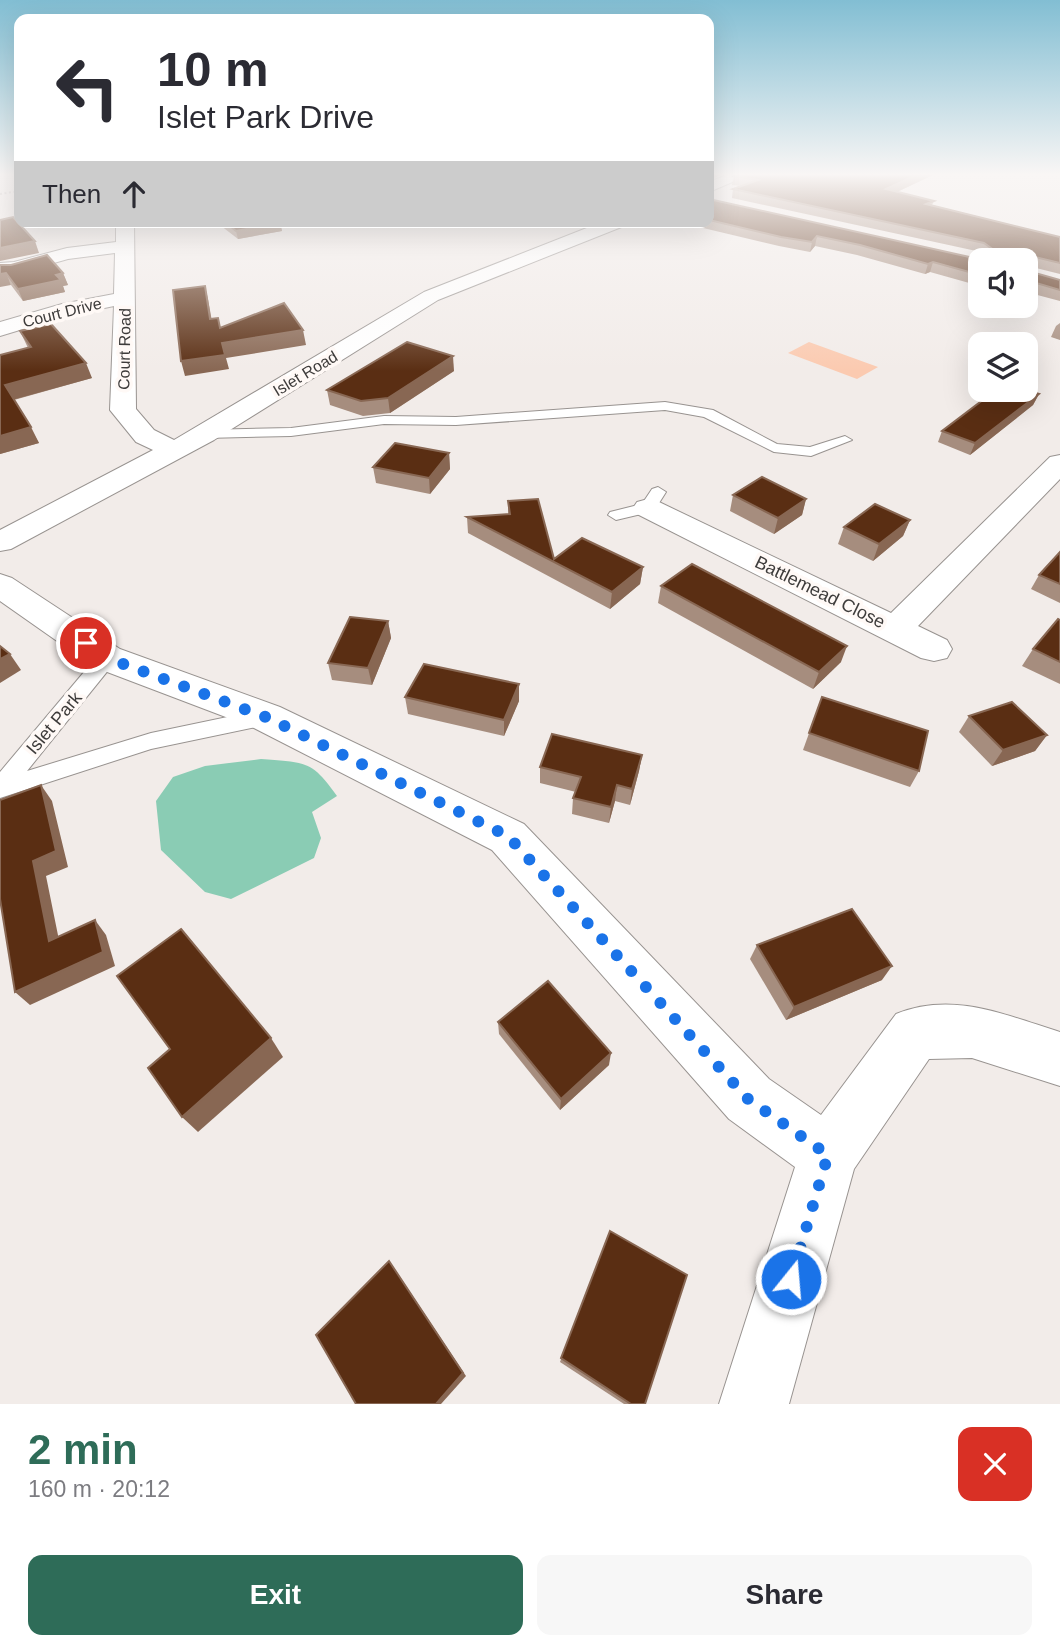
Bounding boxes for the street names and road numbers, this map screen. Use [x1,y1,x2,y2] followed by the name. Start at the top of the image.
[21,294,104,331] street label: Court Drive
[115,308,134,390] street label: Court Road
[270,348,341,399] street label: Islet Road
[752,552,888,632] street label: Battlemead Close
[22,687,86,758] street label: Islet Park

